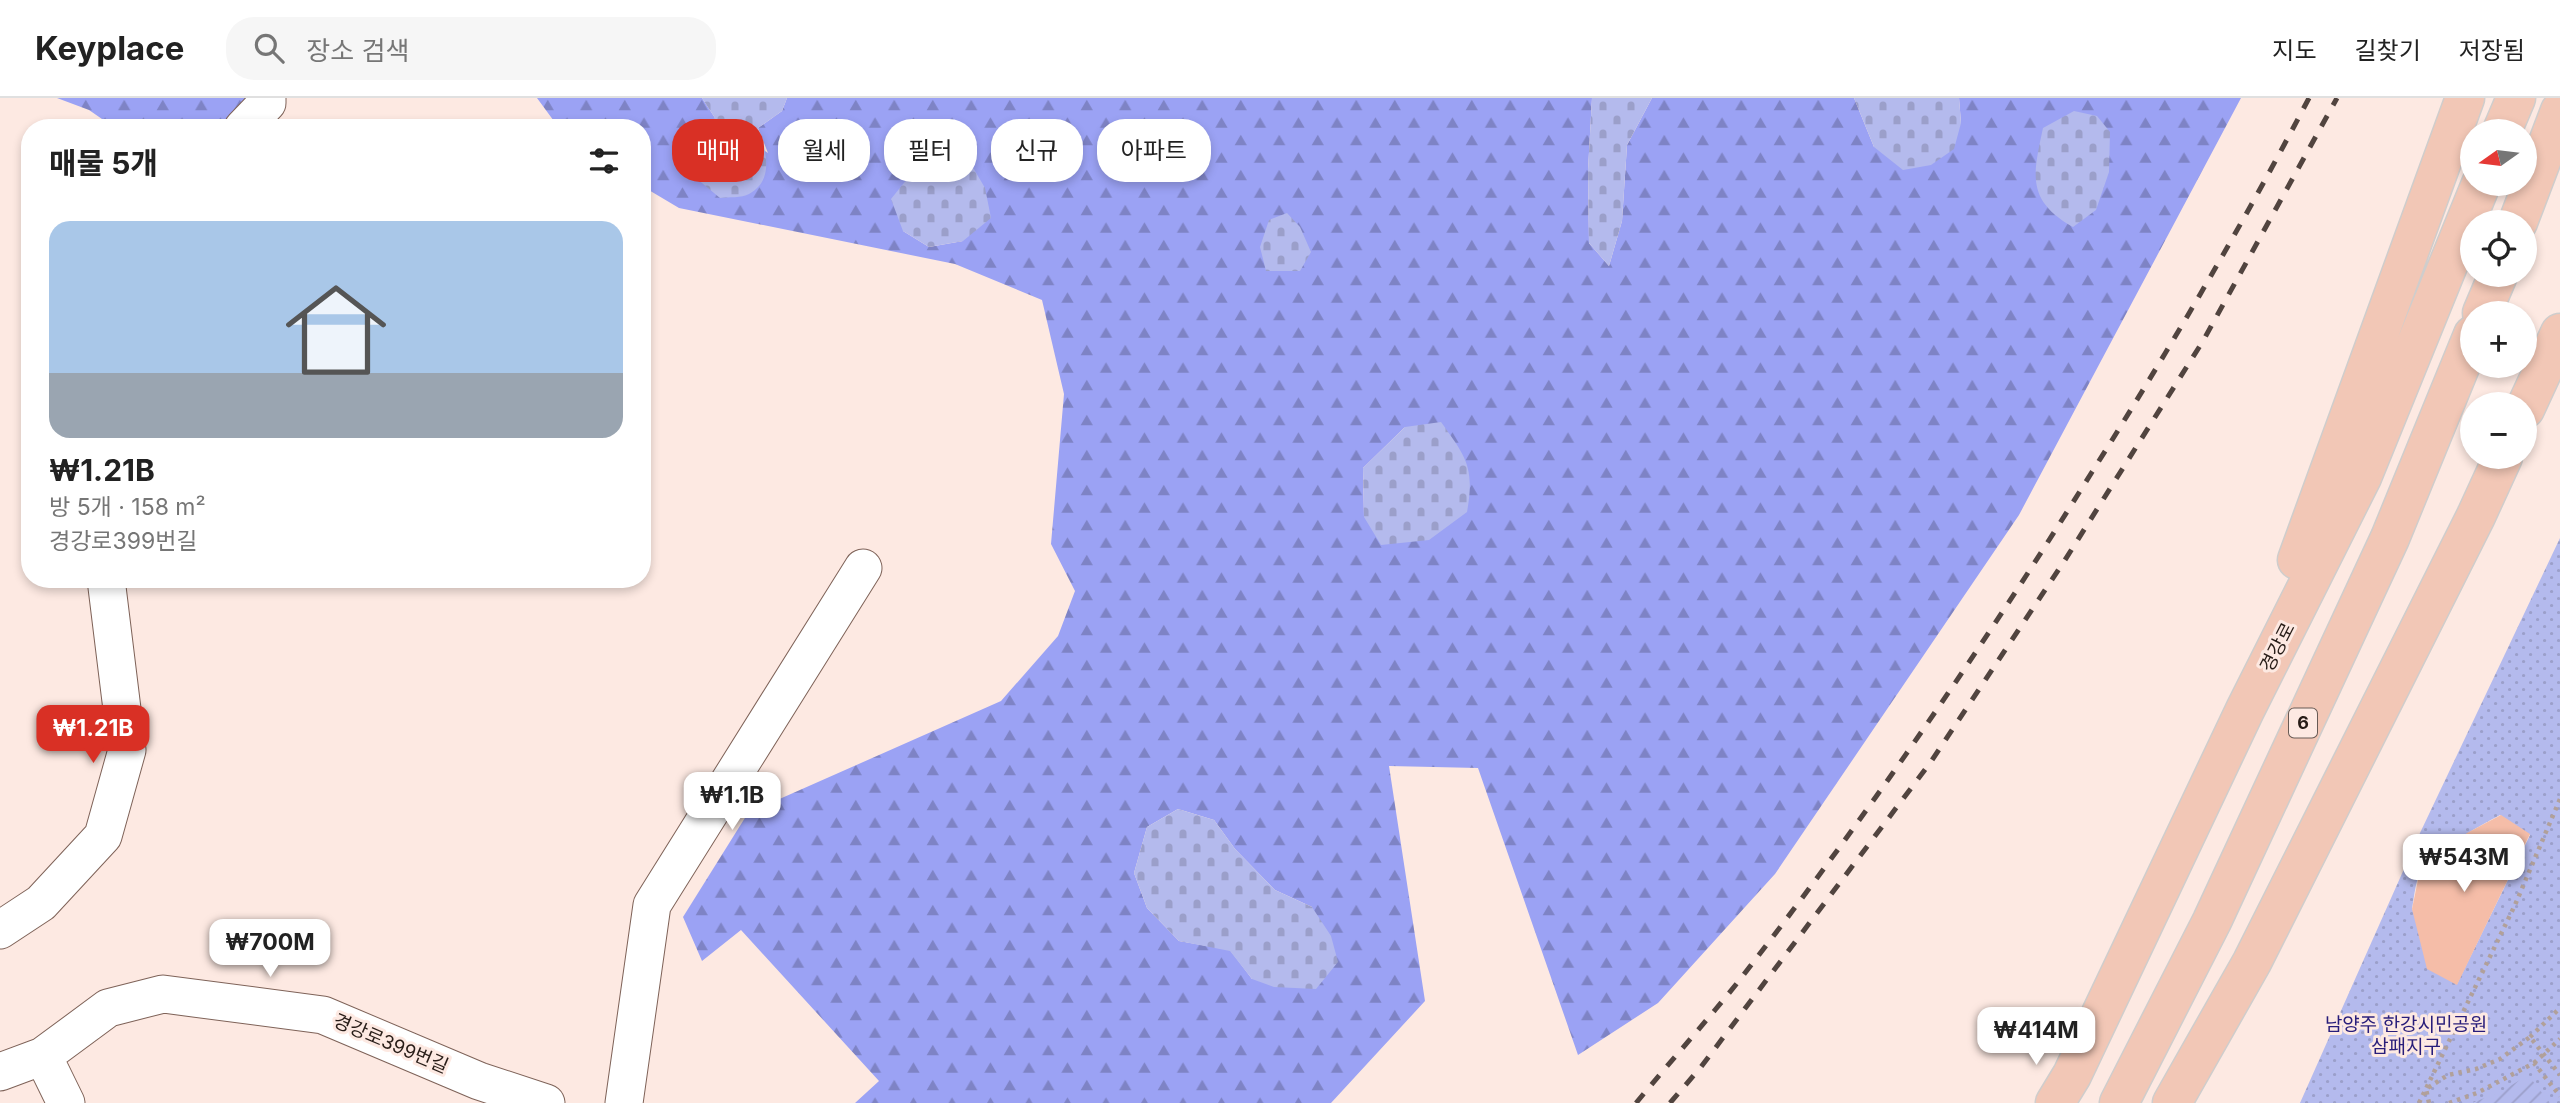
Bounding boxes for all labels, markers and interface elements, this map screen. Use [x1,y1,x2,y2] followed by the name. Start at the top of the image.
[226,17,716,80] search box
[35,28,184,68] text: Keyplace
[250,29,288,67] icon: search
[306,35,409,66] text: 장소 검색
[2272,36,2317,65] text: 지도
[2355,36,2421,65] text: 길찾기
[2459,36,2525,65] text: 저장됨
[672,119,764,182] chip: 매매
[778,119,870,182] chip: 월세
[884,119,977,182] chip: 필터
[991,119,1083,182] chip: 신규
[1097,119,1211,182] chip: 아파트
[2460,119,2538,196] north arrow
[2460,119,2537,469] map controls
[585,142,623,180] icon: filters
[49,145,158,181] text: 매물 5개
[2460,210,2537,287] button: locate
[273,267,399,393] icon: home
[2460,301,2537,378] button: +
[2460,392,2537,469] button: −
[49,452,155,488] text: ₩1.21B
[49,493,206,521] text: 방 5개 · 158 m²
[49,527,198,555] text: 경강로399번길
[2255,619,2300,676] street label: 경강로
[36,706,150,765] pin: ₩1.21B
[2289,708,2317,738] road number: 6
[52,714,134,742] text: ₩1.21B
[683,772,781,832] pin: ₩1.1B
[700,781,764,809] text: ₩1.1B
[2415,834,2513,894] pin: ₩543M
[2419,843,2509,871] text: ₩543M
[221,920,319,979] pin: ₩700M
[225,928,315,956] text: ₩700M
[1987,1007,2085,1067] pin: ₩414M
[330,1009,452,1078] street label: 경강로399번길
[2325,1013,2487,1058] park label: 남양주 한강시민공원 삼패지구
[1993,1016,2079,1044] text: ₩414M

